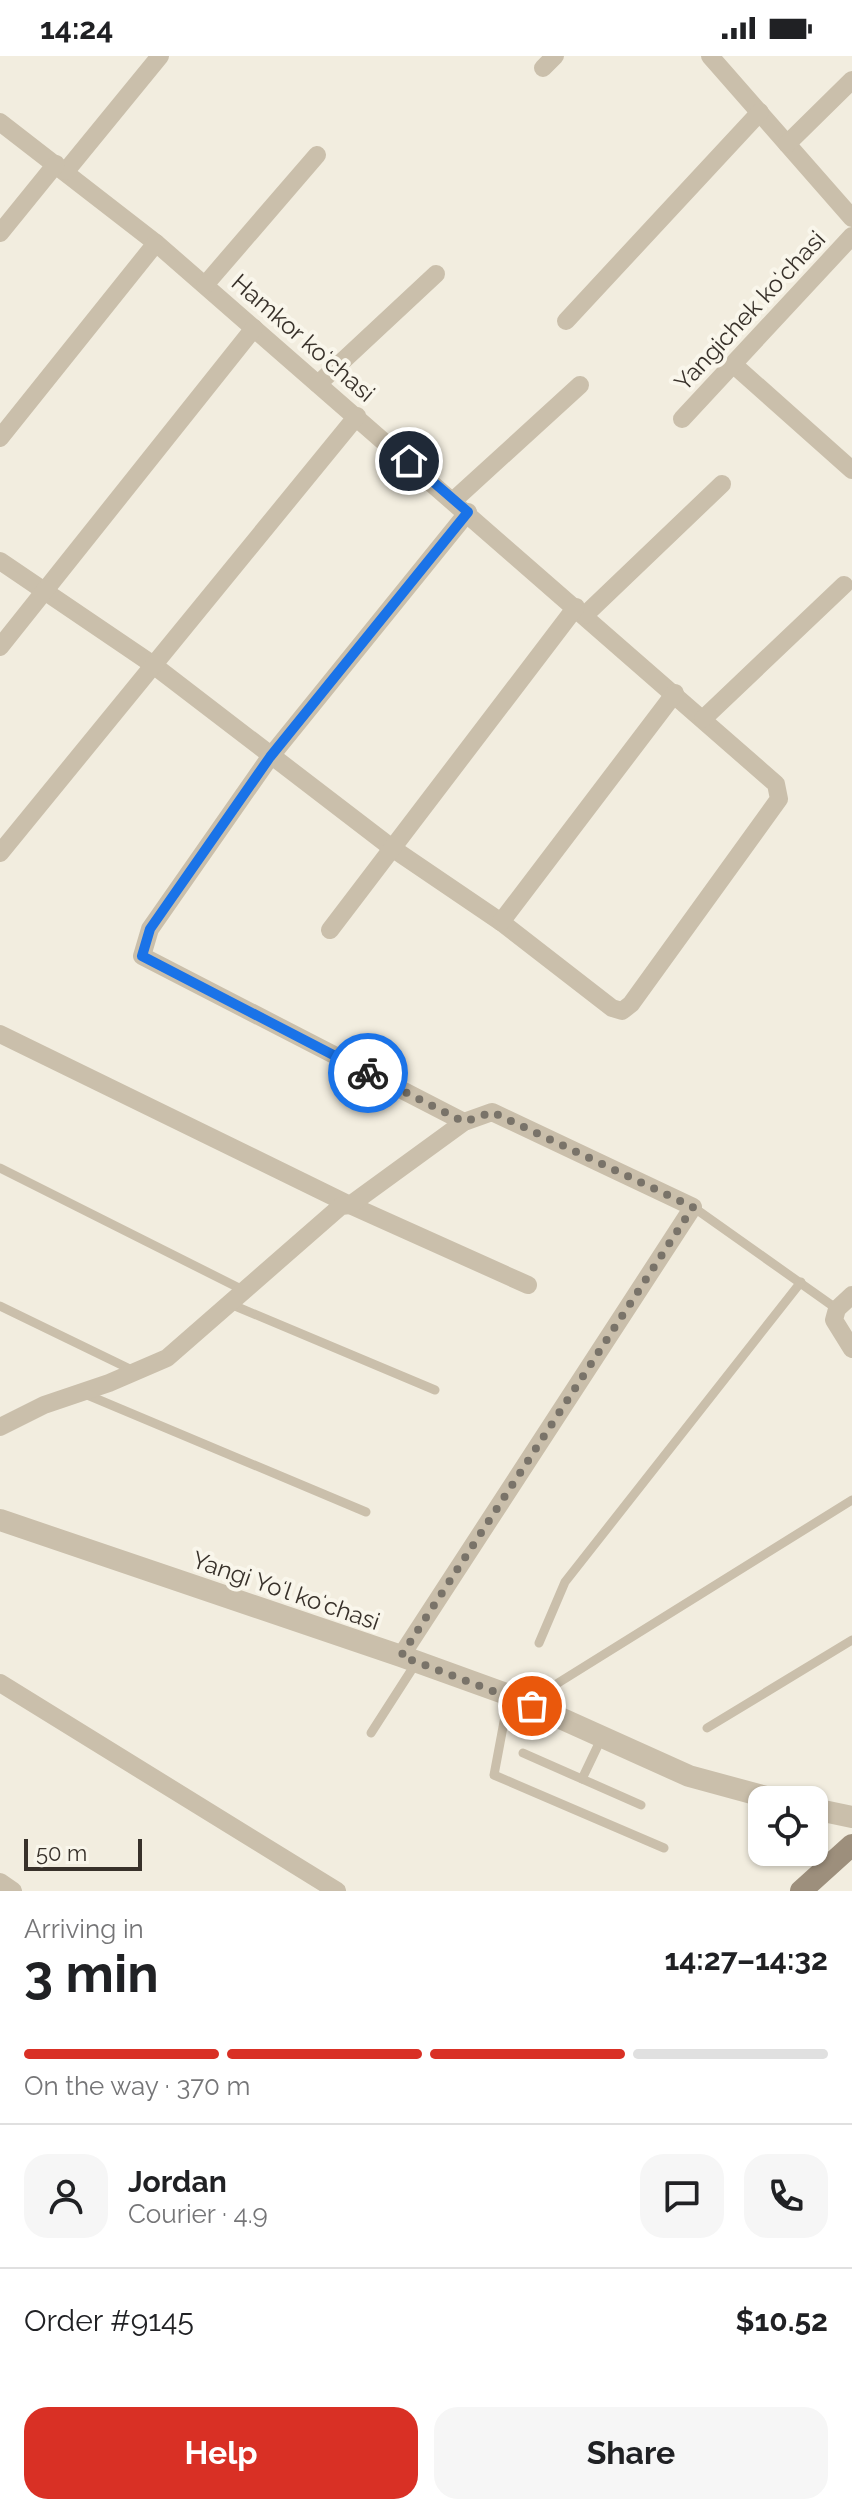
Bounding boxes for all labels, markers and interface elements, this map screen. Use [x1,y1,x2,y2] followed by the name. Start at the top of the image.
[40,11,113,46] text: 14:24
[668,225,831,397] street label: Yangichek koʻchasi
[226,268,381,408] street label: Hamkor koʻchasi
[375,427,443,495] pin
[387,439,431,483] icon: home
[328,1033,408,1113] courier
[346,1051,390,1095] icon: bike
[189,1545,384,1636] street label: Yangi Yoʻl koʻchasi
[498,1672,566,1740] pin
[510,1684,554,1728] icon: bag
[748,1786,828,1866] map controls
[748,1786,828,1866] button: locate
[24,1835,142,1871] scale bar
[36,1840,87,1866] text: 50 m
[24,1914,144,1944] text: Arriving in
[664,1942,828,1977] text: 14:27–14:32
[24,1943,159,2004] text: 3 min
[24,2071,250,2101] text: On the way · 370 m
[24,2154,108,2238] button: person
[640,2154,724,2238] button: chat
[744,2154,828,2238] button: phone
[128,2164,227,2199] text: Jordan
[128,2199,268,2229] text: Courier · 4.9
[24,2303,194,2338] text: Order #9145
[735,2303,828,2338] text: $10.52
[24,2407,418,2499] button: Help
[434,2407,828,2499] button: Share

